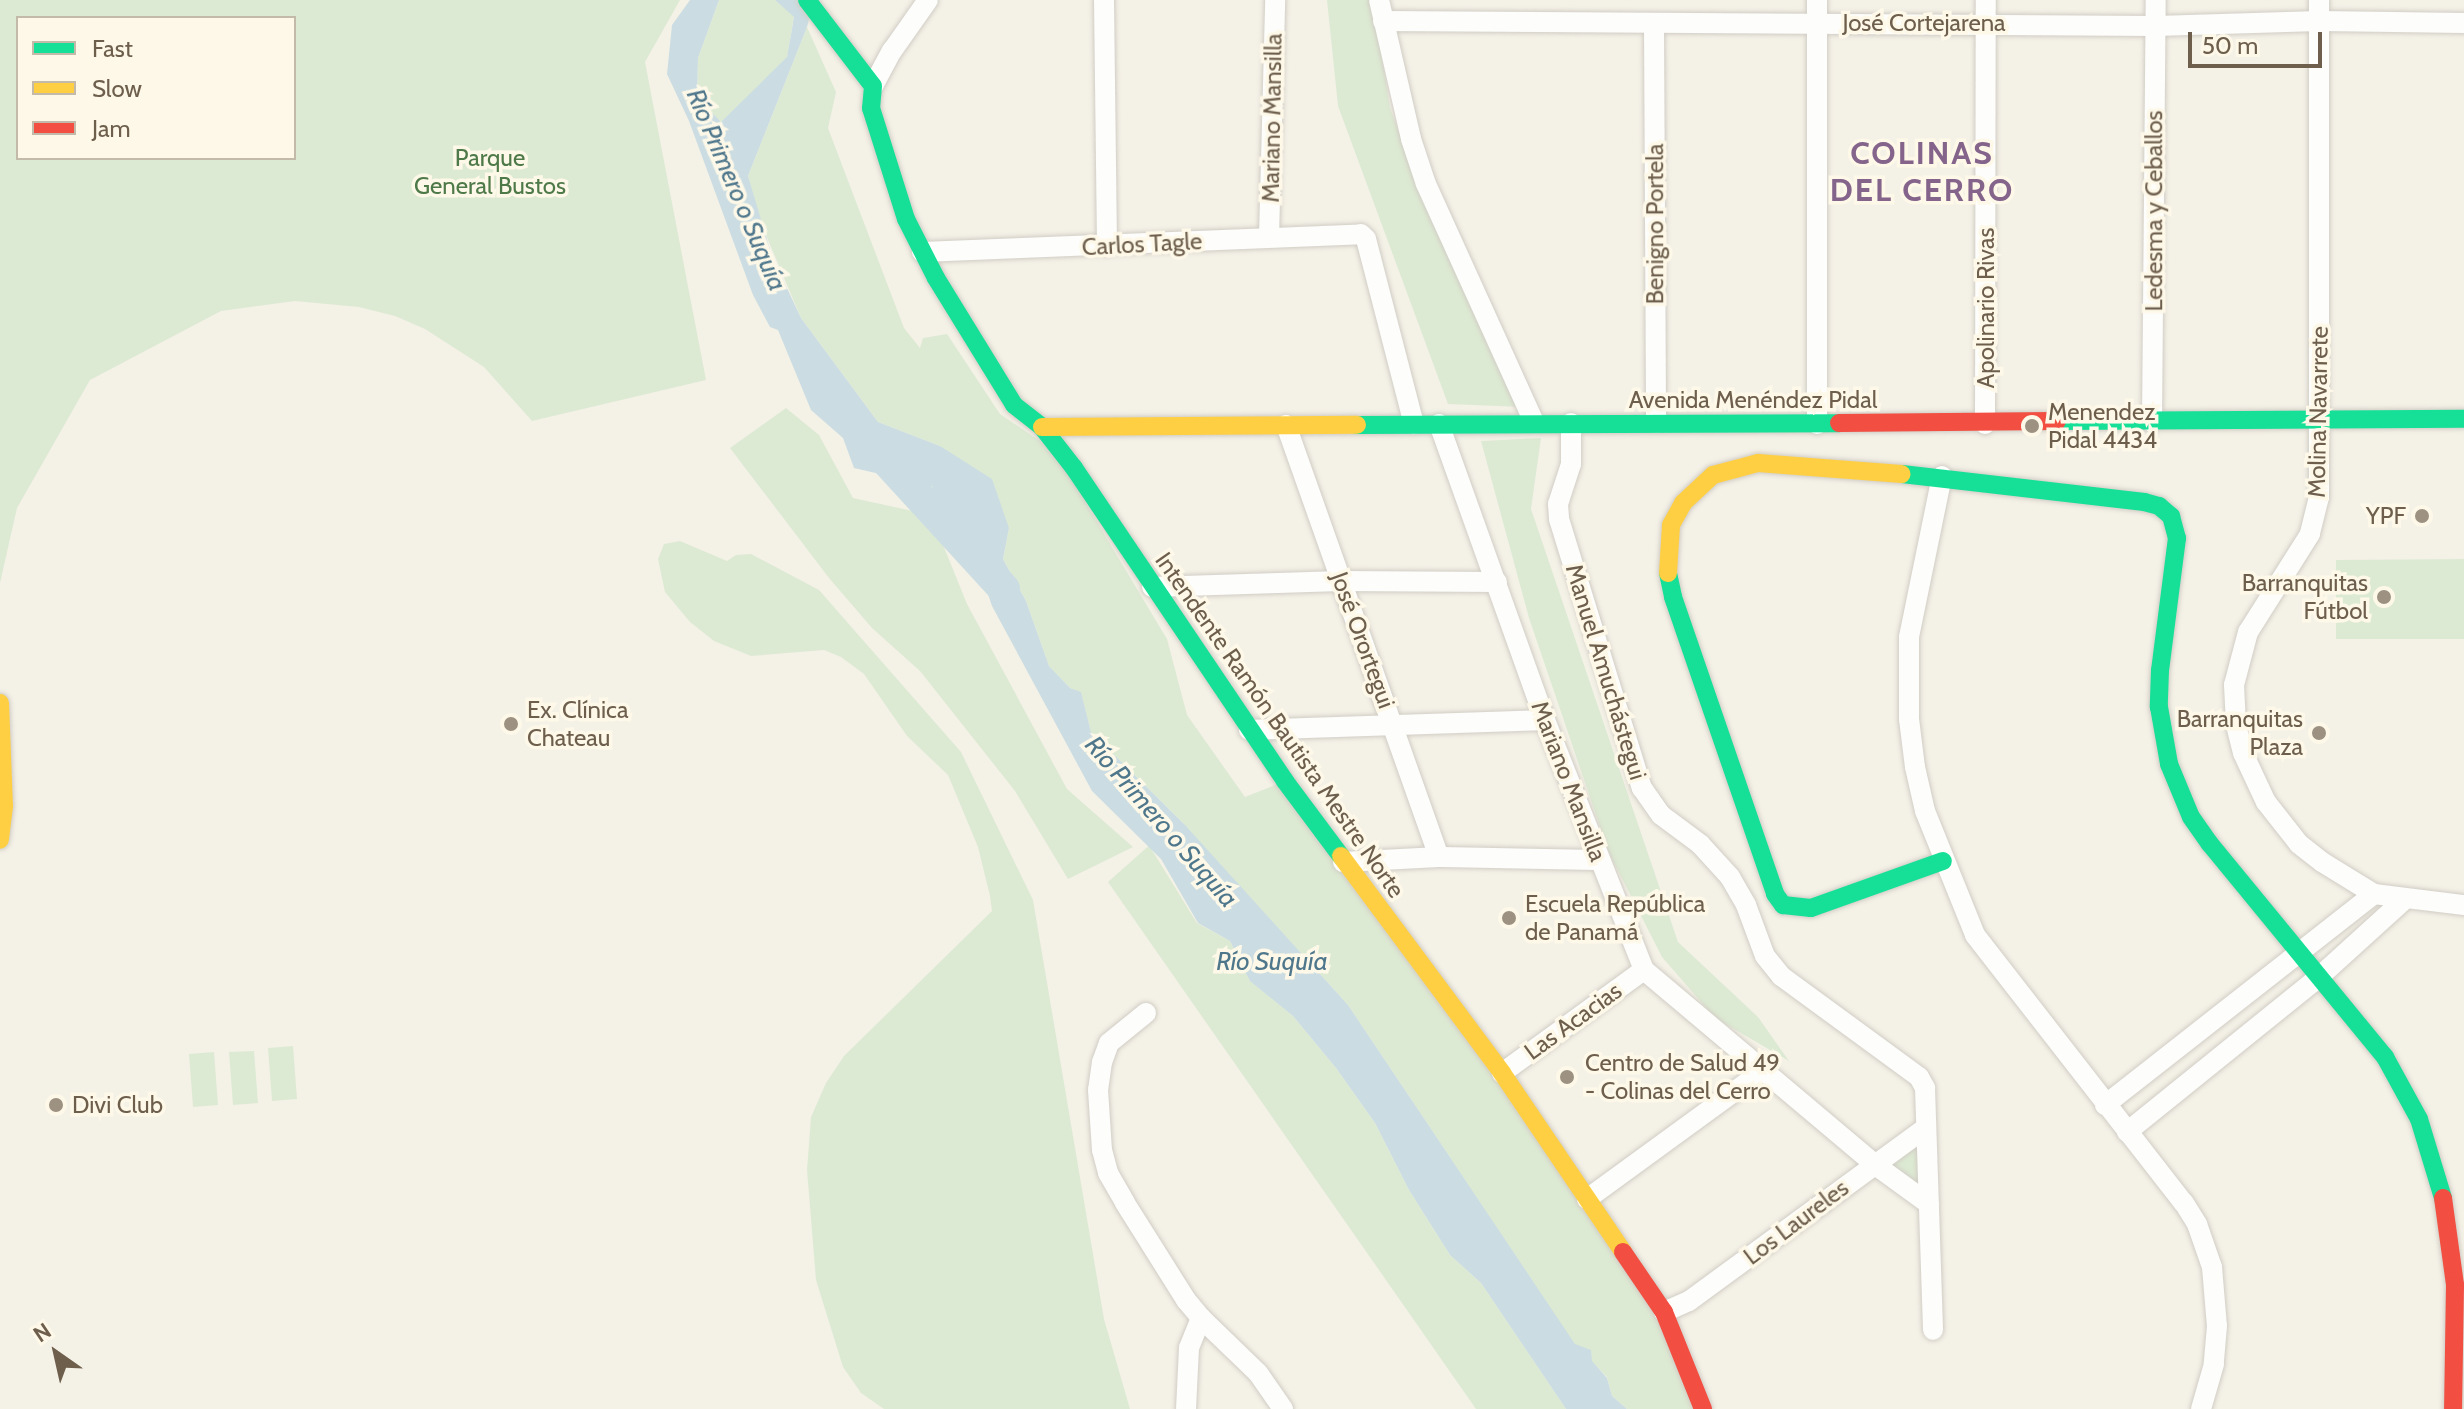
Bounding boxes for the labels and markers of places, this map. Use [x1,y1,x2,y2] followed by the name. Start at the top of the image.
[2048,398,2157,454] place label: Menendez Pidal 4434
[2023,417,2041,435] marker: Menendez Pidal 4434
[2366,502,2406,530] place label: YPF
[2413,507,2431,525] marker: YPF
[2242,569,2368,625] place label: Barranquitas Fútbol
[2375,588,2393,606] marker: Barranquitas Fútbol
[527,696,629,752] place label: Ex. Clínica Chateau
[2177,705,2303,761] place label: Barranquitas Plaza
[502,715,520,733] marker: Ex. Clínica Chateau
[2310,724,2328,742] marker: Barranquitas Plaza
[1525,890,1705,946] place label: Escuela República de Panamá
[1500,909,1518,927] marker: Escuela República de Panamá
[1585,1049,1780,1105] place label: Centro de Salud 49 - Colinas del Cerro
[1556,1066,1578,1088] marker: Centro de Salud 49 - Colinas del Cerro
[72,1091,163,1119] place label: Divi Club
[47,1096,65,1114] marker: Divi Club

